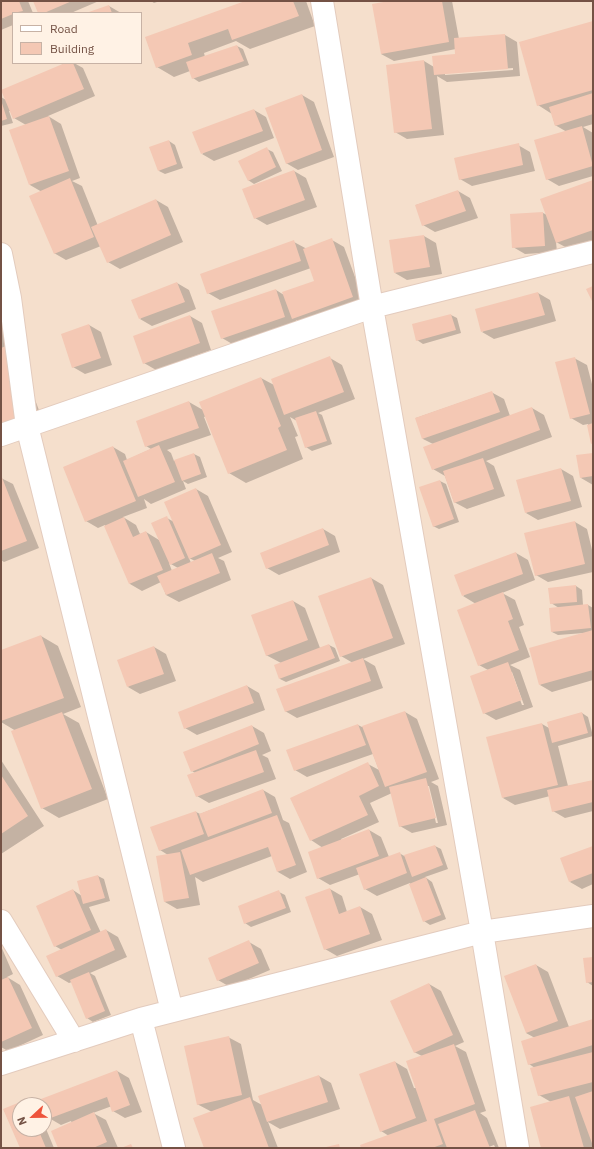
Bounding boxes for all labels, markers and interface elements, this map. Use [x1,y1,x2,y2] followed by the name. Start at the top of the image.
[12,12,142,64] legend
[50,21,78,36] text: Road
[50,41,94,56] text: Building
[12,1097,52,1137] north arrow
[14,1115,30,1127] text: N

